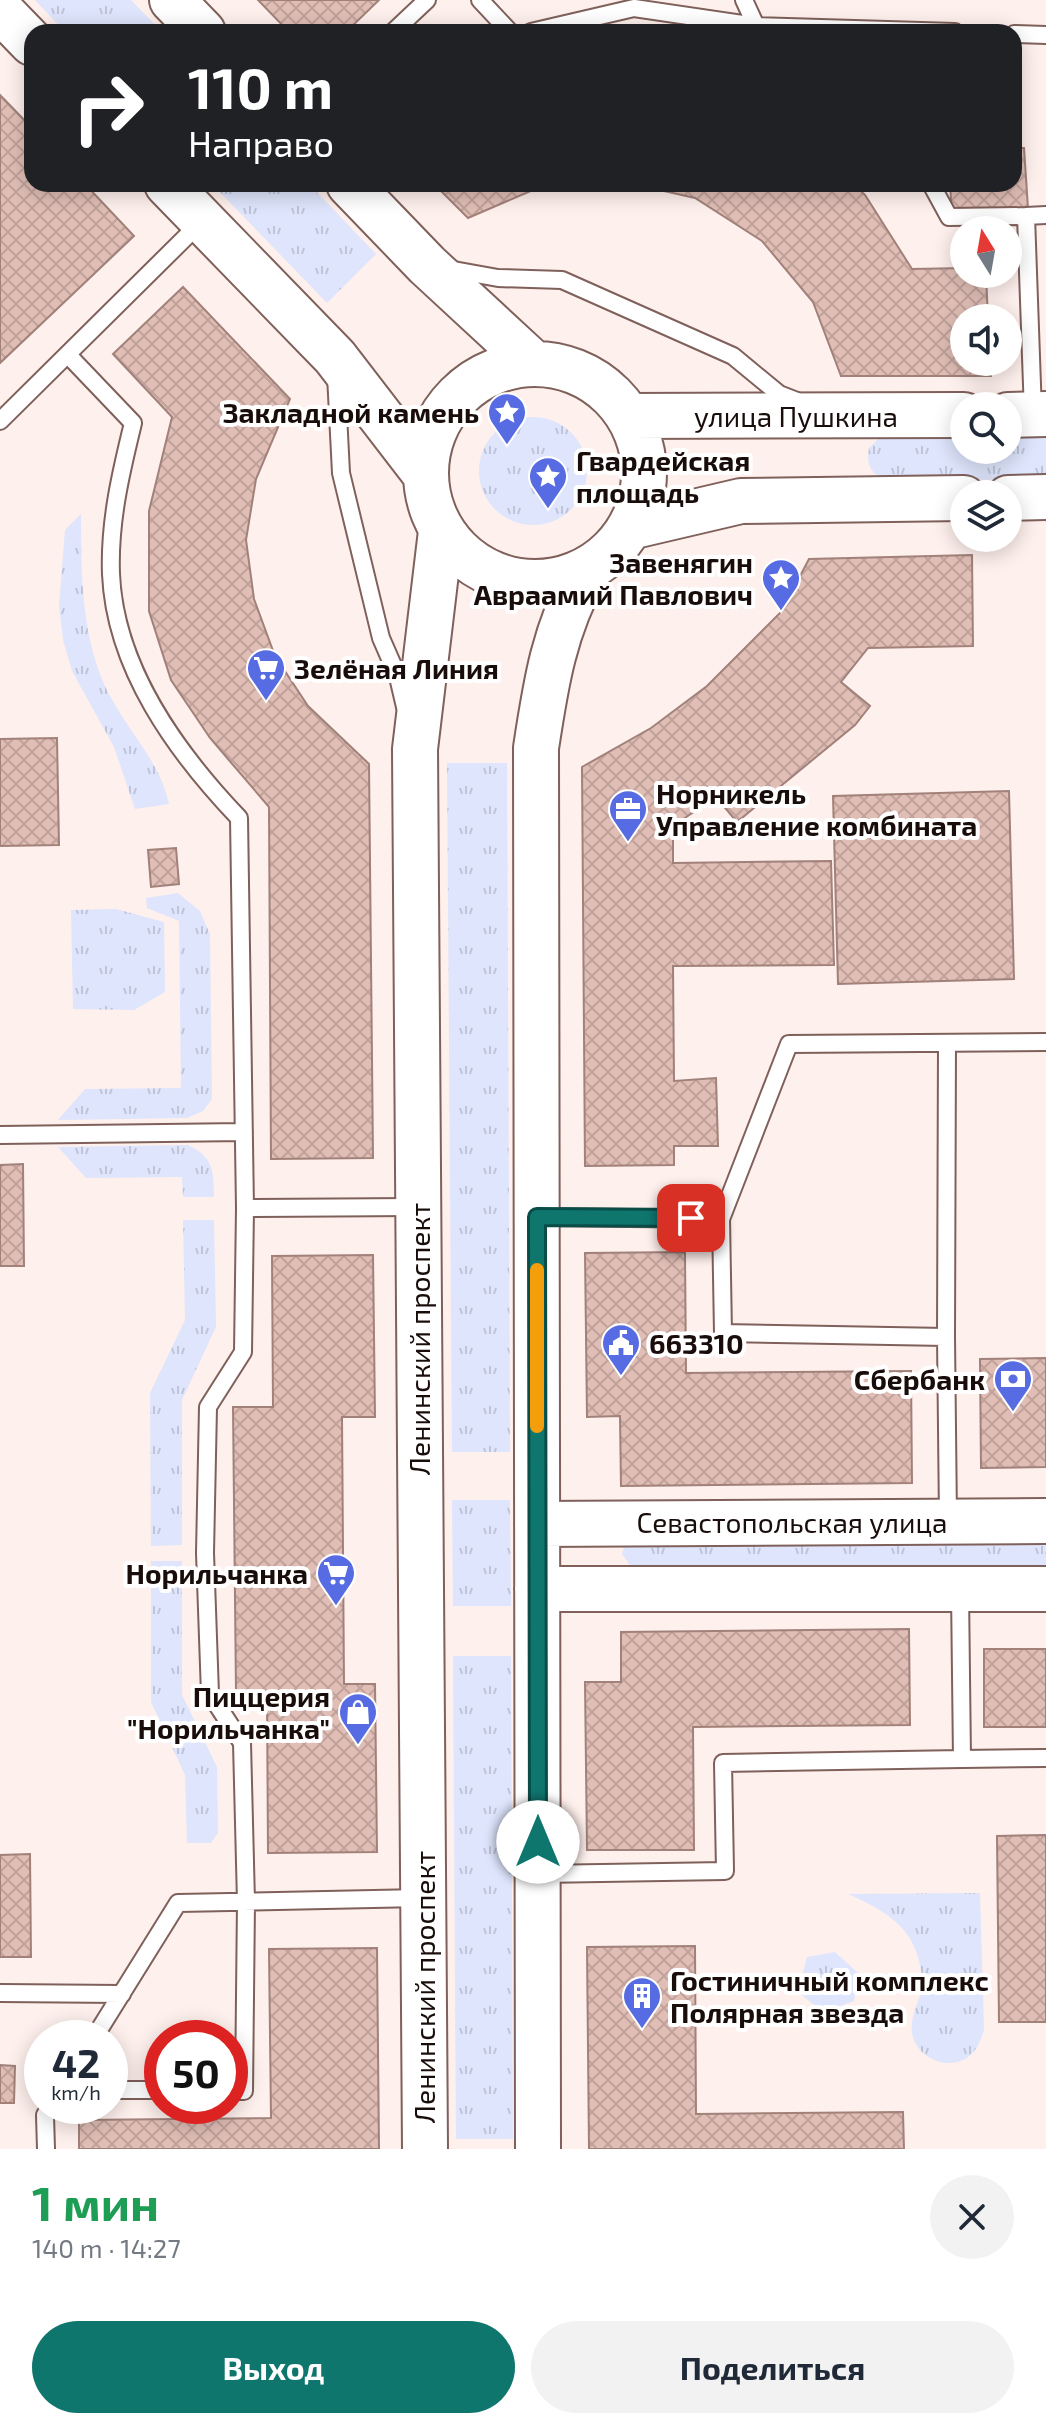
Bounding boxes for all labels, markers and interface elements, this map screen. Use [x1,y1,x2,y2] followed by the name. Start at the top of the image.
[188,53,333,120] text: 110 m
[56,56,160,160] icon: right
[188,121,334,164] text: Направо
[950,216,1022,288] north arrow
[950,216,1022,552] map controls
[950,304,1022,376] button: sound
[486,391,528,446] place icon: Закладной камень
[950,392,1022,464] button: search
[223,395,479,429] place label: Закладной камень
[694,399,898,433] street label: улица Пушкина
[576,443,750,509] place label: Гвардейская площадь
[527,455,569,510] place icon: Гвардейская площадь
[950,480,1022,552] button: layers
[474,545,753,611] place label: Завенягин Авраамий Павлович
[760,557,802,612] place icon: Завенягин Авраамий Павлович
[245,647,287,702] supermarket icon: Зелёная Линия
[294,651,499,685] place label: Зелёная Линия
[656,776,977,842] place label: Норникель Управление комбината
[607,788,649,843] office icon: Норникель Управление комбината
[657,1184,725,1252] pin
[669,1196,713,1240] icon: arrive
[402,1203,436,1475] street label: Ленинский проспект
[600,1322,642,1377] public building icon: 663310
[649,1326,744,1360] place label: 663310
[992,1358,1034,1413] bank icon: Сбербанк
[854,1362,985,1396] place label: Сбербанк
[636,1505,948,1539] street label: Севастопольская улица
[315,1552,357,1607] supermarket icon: Норильчанка
[126,1556,308,1590] place label: Норильчанка
[127,1679,330,1745] place label: Пиццерия "Норильчанка"
[337,1691,379,1746] shop icon: Пиццерия "Норильчанка"
[496,1800,580,1884] position arrow
[407,1851,441,2123] street label: Ленинский проспект
[670,1963,989,2029] place label: Гостиничный комплекс Полярная звезда
[621,1975,663,2030] building icon: Гостиничный комплекс Полярная звезда
[144,2020,248,2124] speed limit sign: 50
[52,2038,100,2086] text: 42
[51,2080,101,2104] text: km/h
[32,2173,159,2231] text: 1 мин
[930,2175,1014,2259] button: close
[32,2232,181,2263] text: 140 m · 14:27
[32,2321,515,2413] button: Выход
[531,2321,1014,2413] button: Поделиться

